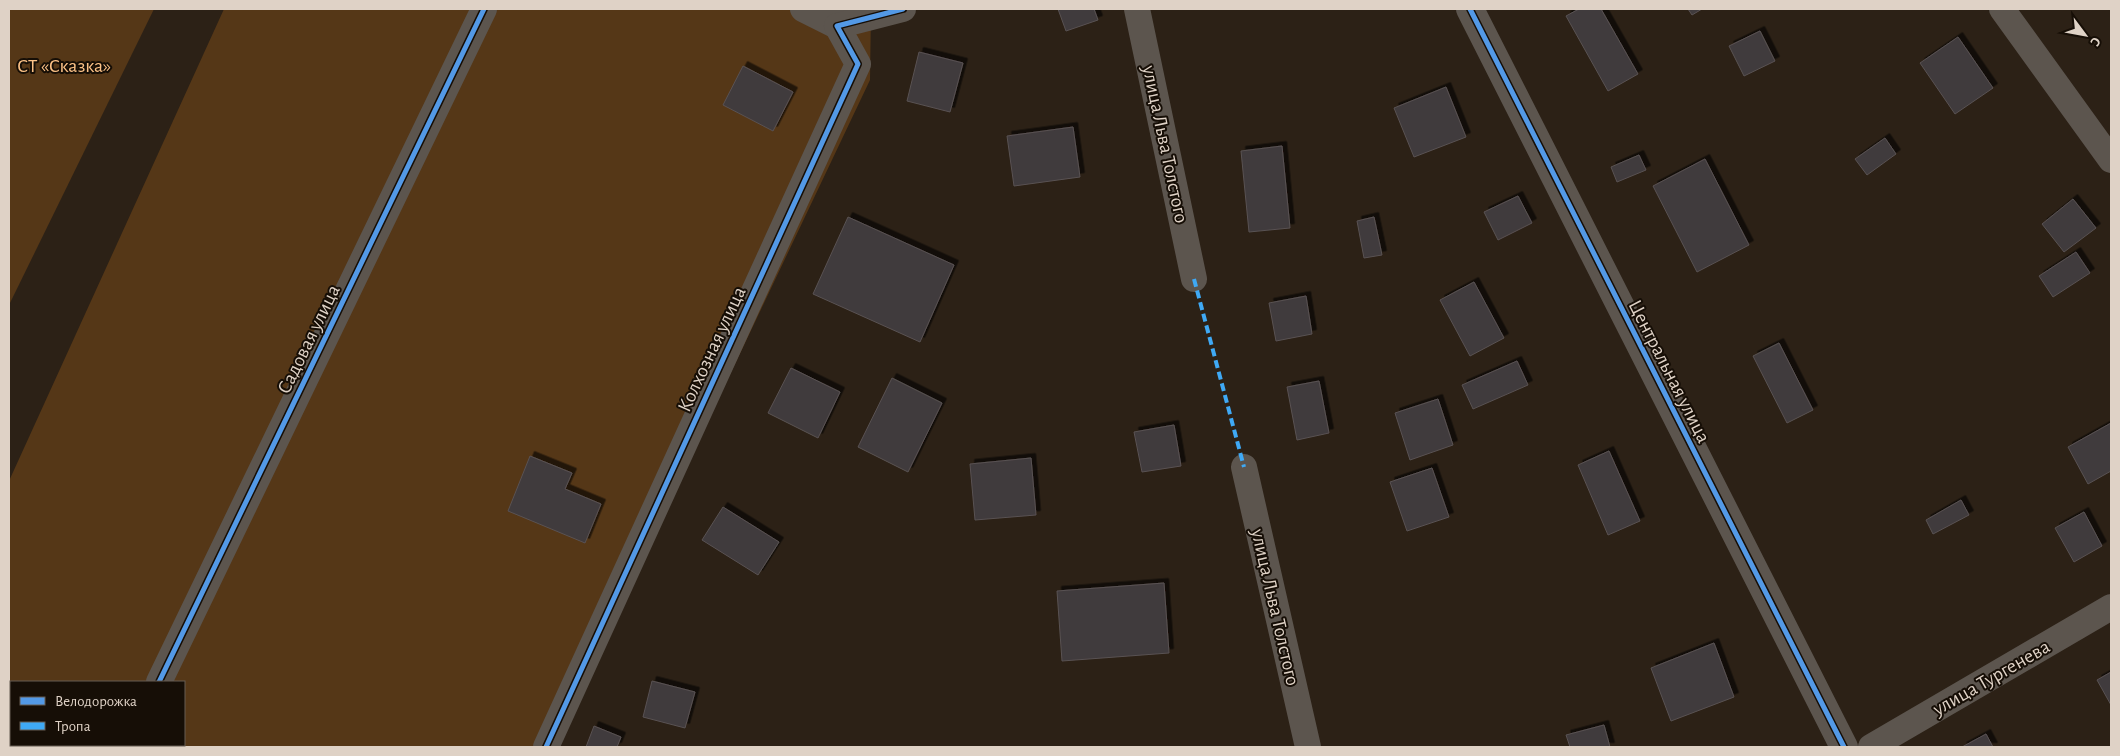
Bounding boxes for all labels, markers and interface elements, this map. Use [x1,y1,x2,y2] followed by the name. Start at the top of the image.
[2060,10,2110,60] north arrow
[2087,34,2103,49] text: С
[17,56,111,76] park label: СТ «Сказка»
[1138,63,1191,225] street label: улица Льва Толстого
[274,282,344,397] street label: Садовая улица
[674,284,750,415] street label: Колхозная улица
[1624,297,1714,446] street label: Центральная улица
[1247,526,1303,688] street label: улица Льва Толстого
[1929,636,2053,720] street label: улица Тургенева
[10,681,185,746] legend
[55,694,137,709] text: Велодорожка
[55,719,91,734] text: Тропа

